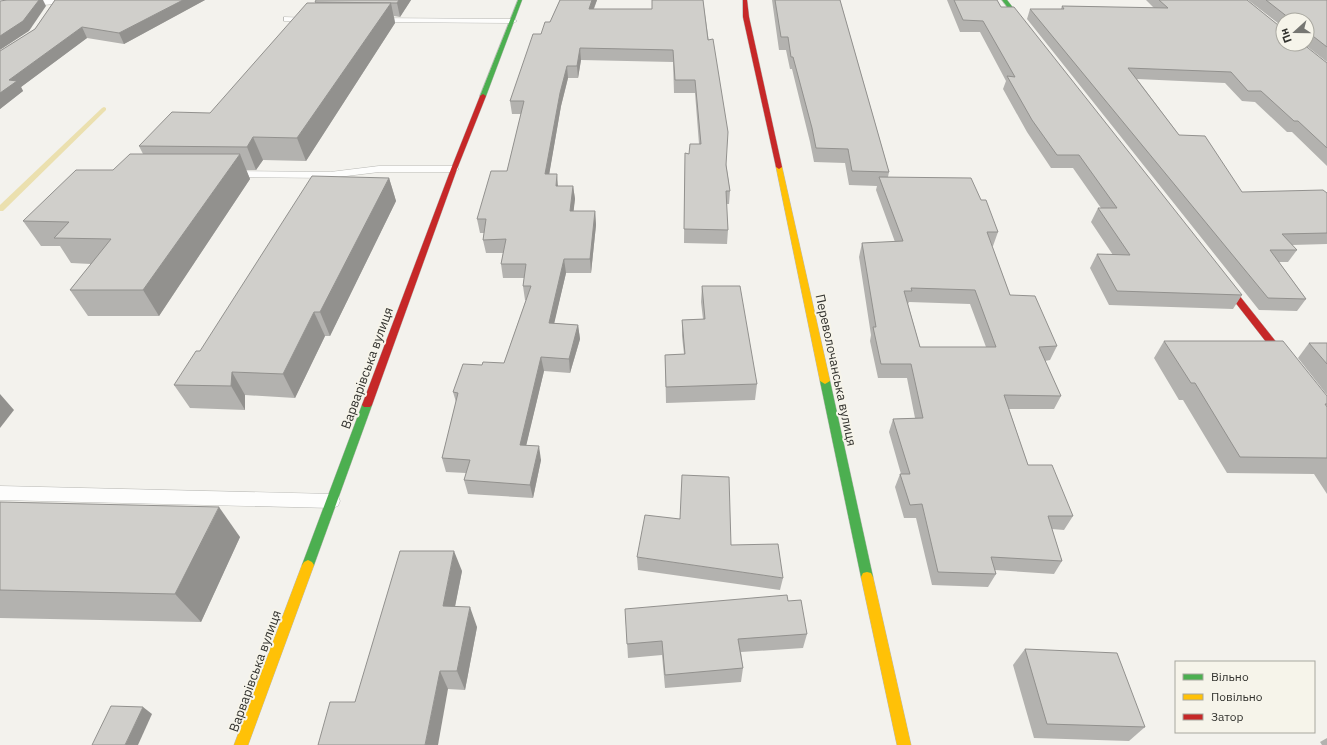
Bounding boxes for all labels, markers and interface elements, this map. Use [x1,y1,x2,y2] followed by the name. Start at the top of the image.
[1275,12,1315,52] north arrow
[1277,26,1295,45] text: Пн
[812,292,860,448] street label: Переволочанська вулиця
[337,305,397,431] street label: Варварівська вулиця
[225,608,285,734] street label: Варварівська вулиця
[1175,661,1315,733] legend
[1211,669,1249,684] text: Вільно
[1211,689,1263,704] text: Повільно
[1211,709,1244,724] text: Затор

